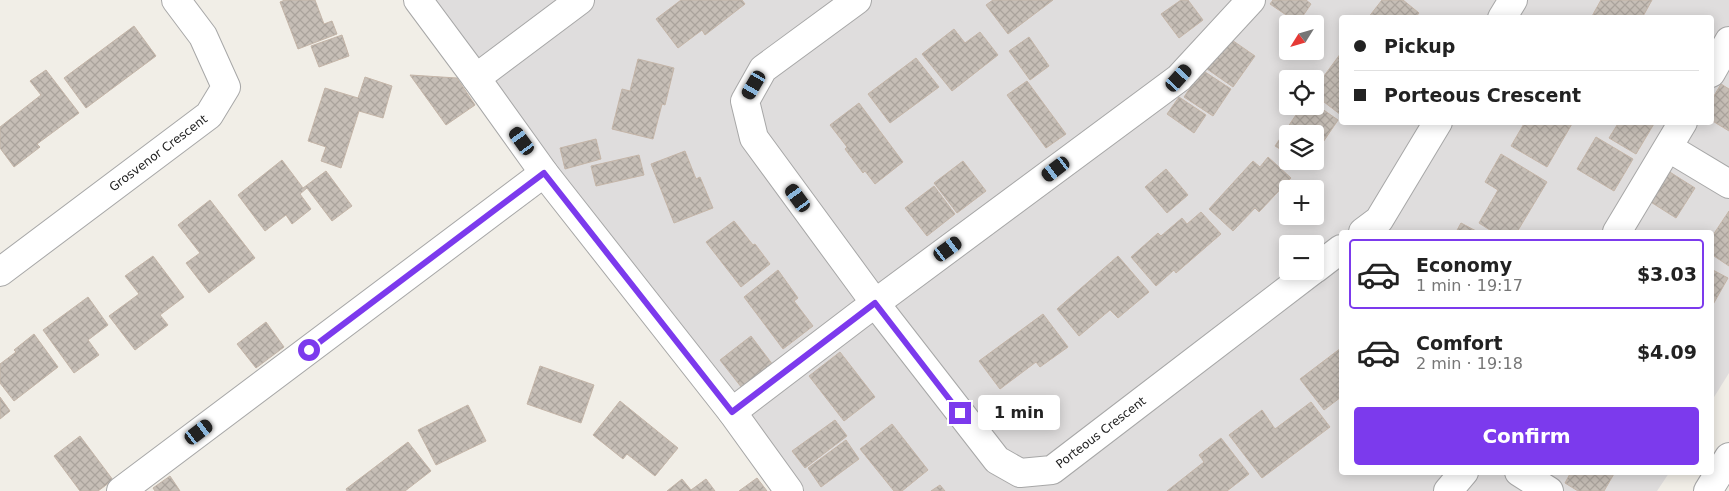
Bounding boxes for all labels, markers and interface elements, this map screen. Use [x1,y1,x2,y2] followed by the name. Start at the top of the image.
[1279,15,1324,60] north arrow
[1279,15,1324,280] map controls
[1384,35,1455,57] text: Pickup
[1163,62,1194,94] car
[740,68,767,102] car
[1279,70,1324,115] button: locate
[1384,84,1581,106] text: Porteous Crescent
[107,112,210,194] street label: Grosvenor Crescent
[507,124,536,158] car
[1279,125,1324,170] button: layers
[1039,154,1072,184] car
[1279,180,1324,225] button: +
[783,181,812,215] car
[931,234,964,264] car
[1279,235,1324,280] button: −
[1356,252,1401,297] icon: car
[1416,254,1512,276] text: Economy
[1637,263,1697,285] text: $3.03
[1416,276,1523,295] text: 1 min · 19:17
[1356,330,1401,375] icon: car
[1416,332,1503,354] text: Comfort
[298,339,320,361] route start
[1637,341,1697,363] text: $4.09
[1416,354,1523,373] text: 2 min · 19:18
[1053,394,1149,471] street label: Porteous Crescent
[978,396,1060,430] callout: 1 min
[949,402,971,424] route end
[994,403,1044,422] text: 1 min
[1354,407,1699,465] button: Confirm
[182,417,215,447] car

